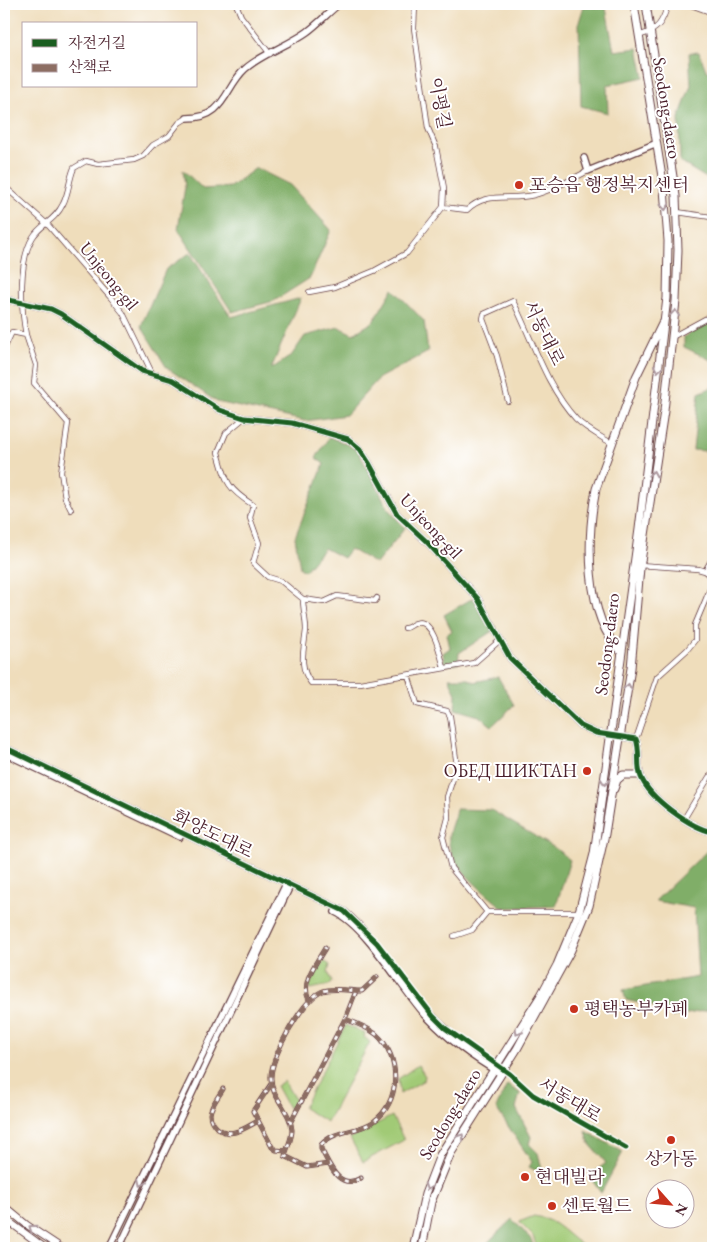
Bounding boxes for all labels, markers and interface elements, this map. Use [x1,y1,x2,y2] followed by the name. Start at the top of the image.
[22,22,198,88] legend
[68,33,126,52] text: 자전거길
[648,55,687,160] street label: Seodong-daero
[68,57,112,76] text: 산책로
[424,75,457,131] street label: 이평길
[529,173,689,196] place label: 포승읍 행정복지센터
[513,179,525,191] marker: 포승읍 행정복지센터
[660,204,671,212] one-way arrow
[75,237,144,315] street label: Unjeong-gil
[519,296,570,369] street label: 서동대로
[669,308,680,316] one-way arrow
[654,365,664,374] one-way arrow
[648,469,658,478] one-way arrow
[395,488,468,563] street label: Unjeong-gil
[589,592,624,696] street label: Seodong-daero
[622,683,632,691] one-way arrow
[444,759,577,782] place label: ОБЕД ШИКТАН
[581,765,593,777] marker: ОБЕД ШИКТАН
[600,779,611,787] one-way arrow
[169,804,257,863] street label: 화양도대로
[584,997,688,1020] place label: 평택농부카페
[568,1003,580,1015] marker: 평택농부카페
[514,1027,524,1036] one-way arrow
[413,1064,486,1164] street label: Seodong-daero
[535,1072,606,1127] street label: 서동대로
[455,1134,465,1143] one-way arrow
[665,1134,677,1146] marker: 상가동
[645,1147,697,1170] place label: 상가동
[535,1165,605,1188] place label: 현대빌라
[519,1171,531,1183] marker: 현대빌라
[138,1177,148,1186] one-way arrow
[644,1180,694,1230] north arrow
[423,1183,433,1191] one-way arrow
[562,1194,632,1217] place label: 센토월드
[546,1200,558,1212] marker: 센토월드
[671,1201,692,1220] text: N
[28,1225,38,1234] one-way arrow

